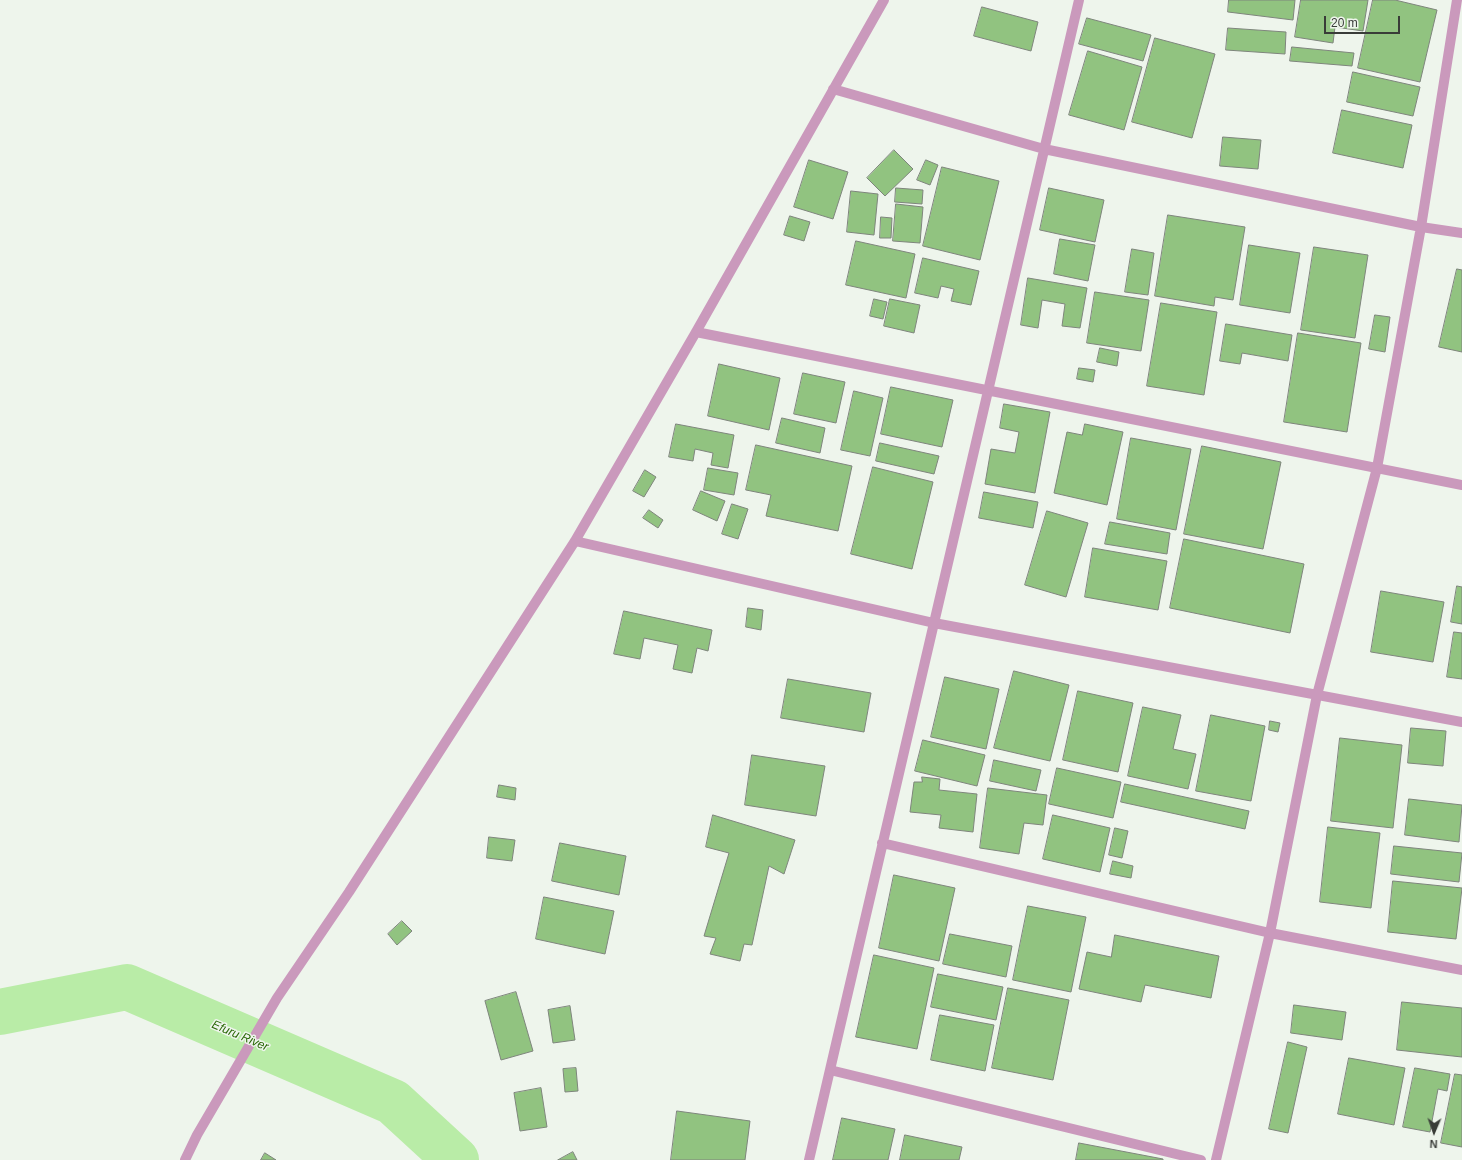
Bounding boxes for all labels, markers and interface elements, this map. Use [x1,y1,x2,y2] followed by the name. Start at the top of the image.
[1326,8,1402,34] scale bar
[1331,16,1358,30] text: 20 m
[210,1018,270,1054] water label: Efuru River
[1414,1112,1454,1152] north arrow
[1429,1138,1438,1150] text: N

